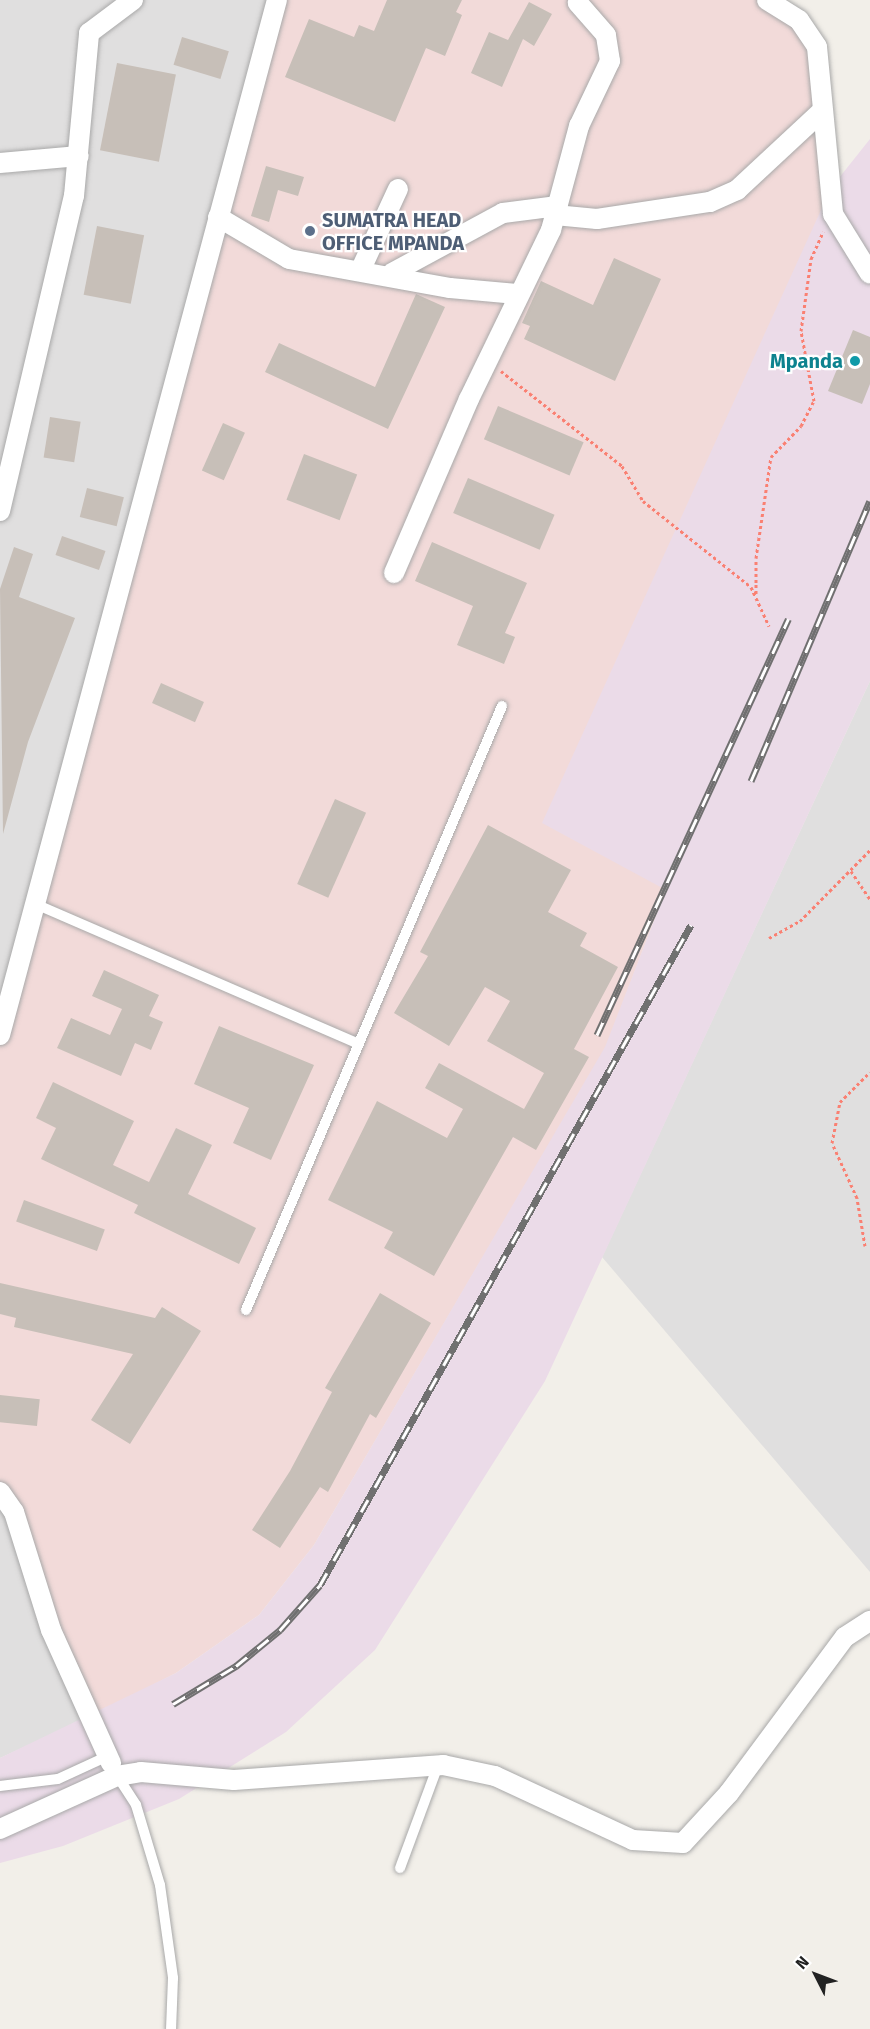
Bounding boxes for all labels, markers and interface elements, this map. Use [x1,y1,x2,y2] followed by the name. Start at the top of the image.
[322,208,464,255] place label: SUMATRA HEAD OFFICE MPANDA
[303,224,317,238] marker: SUMATRA HEAD OFFICE MPANDA
[770,349,843,373] place label: Mpanda
[848,354,862,368] marker: Mpanda
[786,1945,846,2005] north arrow
[792,1952,813,1973] text: N

